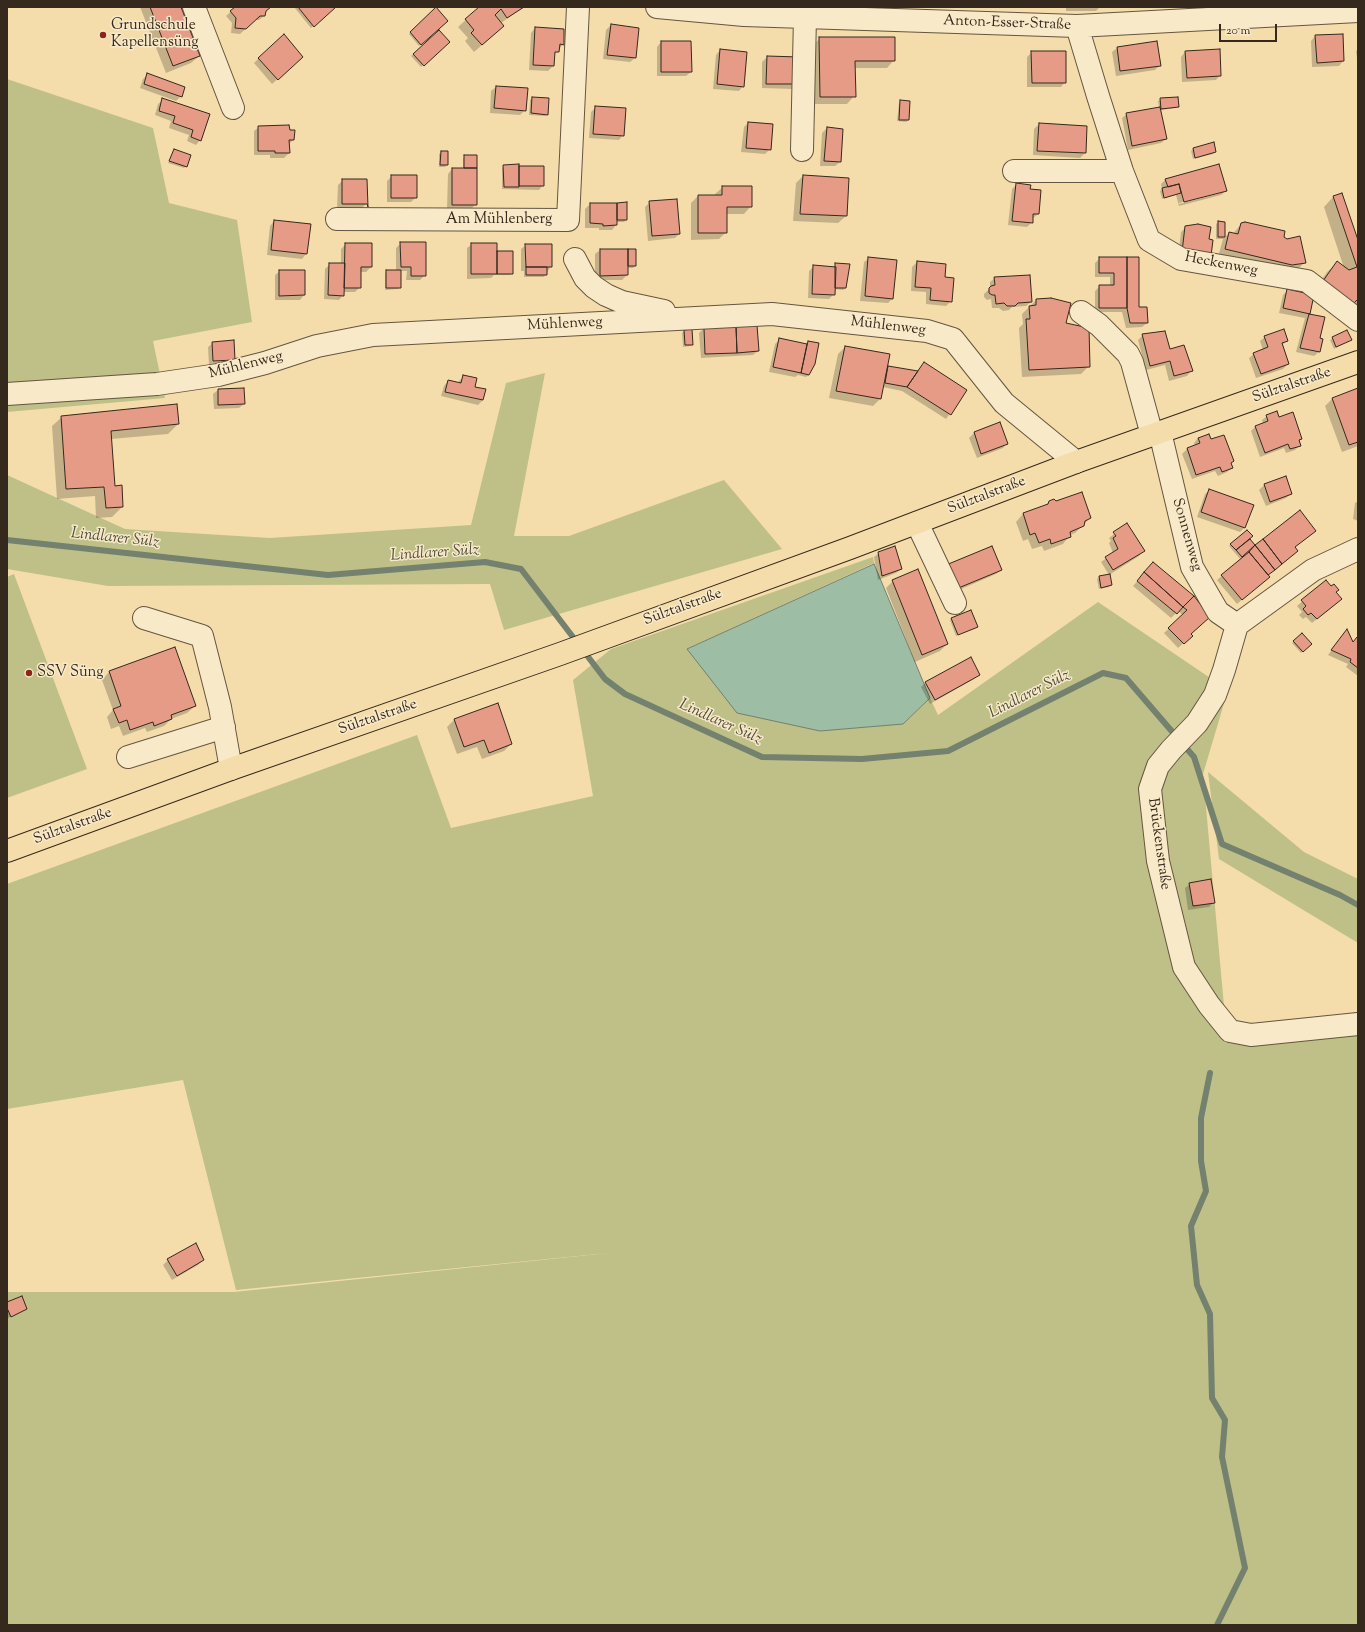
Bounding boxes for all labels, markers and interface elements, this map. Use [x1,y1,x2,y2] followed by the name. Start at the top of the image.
[943,13,1071,35] street label: Anton-Esser-Straße
[1221,16,1279,42] scale bar
[111,17,199,52] place label: Grundschule Kapellensüng
[1226,22,1250,40] text: 20 m
[98,30,108,40] marker: Grundschule Kapellensüng
[446,211,552,229] street label: Am Mühlenberg
[1183,249,1259,281] street label: Heckenweg
[849,313,927,341] street label: Mühlenweg
[527,314,603,336] street label: Mühlenweg
[207,348,285,384] street label: Mühlenweg
[1250,364,1334,408] street label: Sülztalstraße
[945,473,1029,519] street label: Sülztalstraße
[1167,496,1205,574] street label: Sonnenweg
[70,525,160,553] water label: Lindlarer Sülz
[390,541,480,567] water label: Lindlarer Sülz
[641,585,725,631] street label: Sülztalstraße
[37,664,104,682] place label: SSV Süng
[986,666,1074,724] water label: Lindlarer Sülz
[24,668,34,678] marker: SSV Süng
[336,696,420,740] street label: Sülztalstraße
[675,696,765,750] water label: Lindlarer Sülz
[1143,797,1173,891] street label: Brückenstraße
[31,804,115,850] street label: Sülztalstraße

